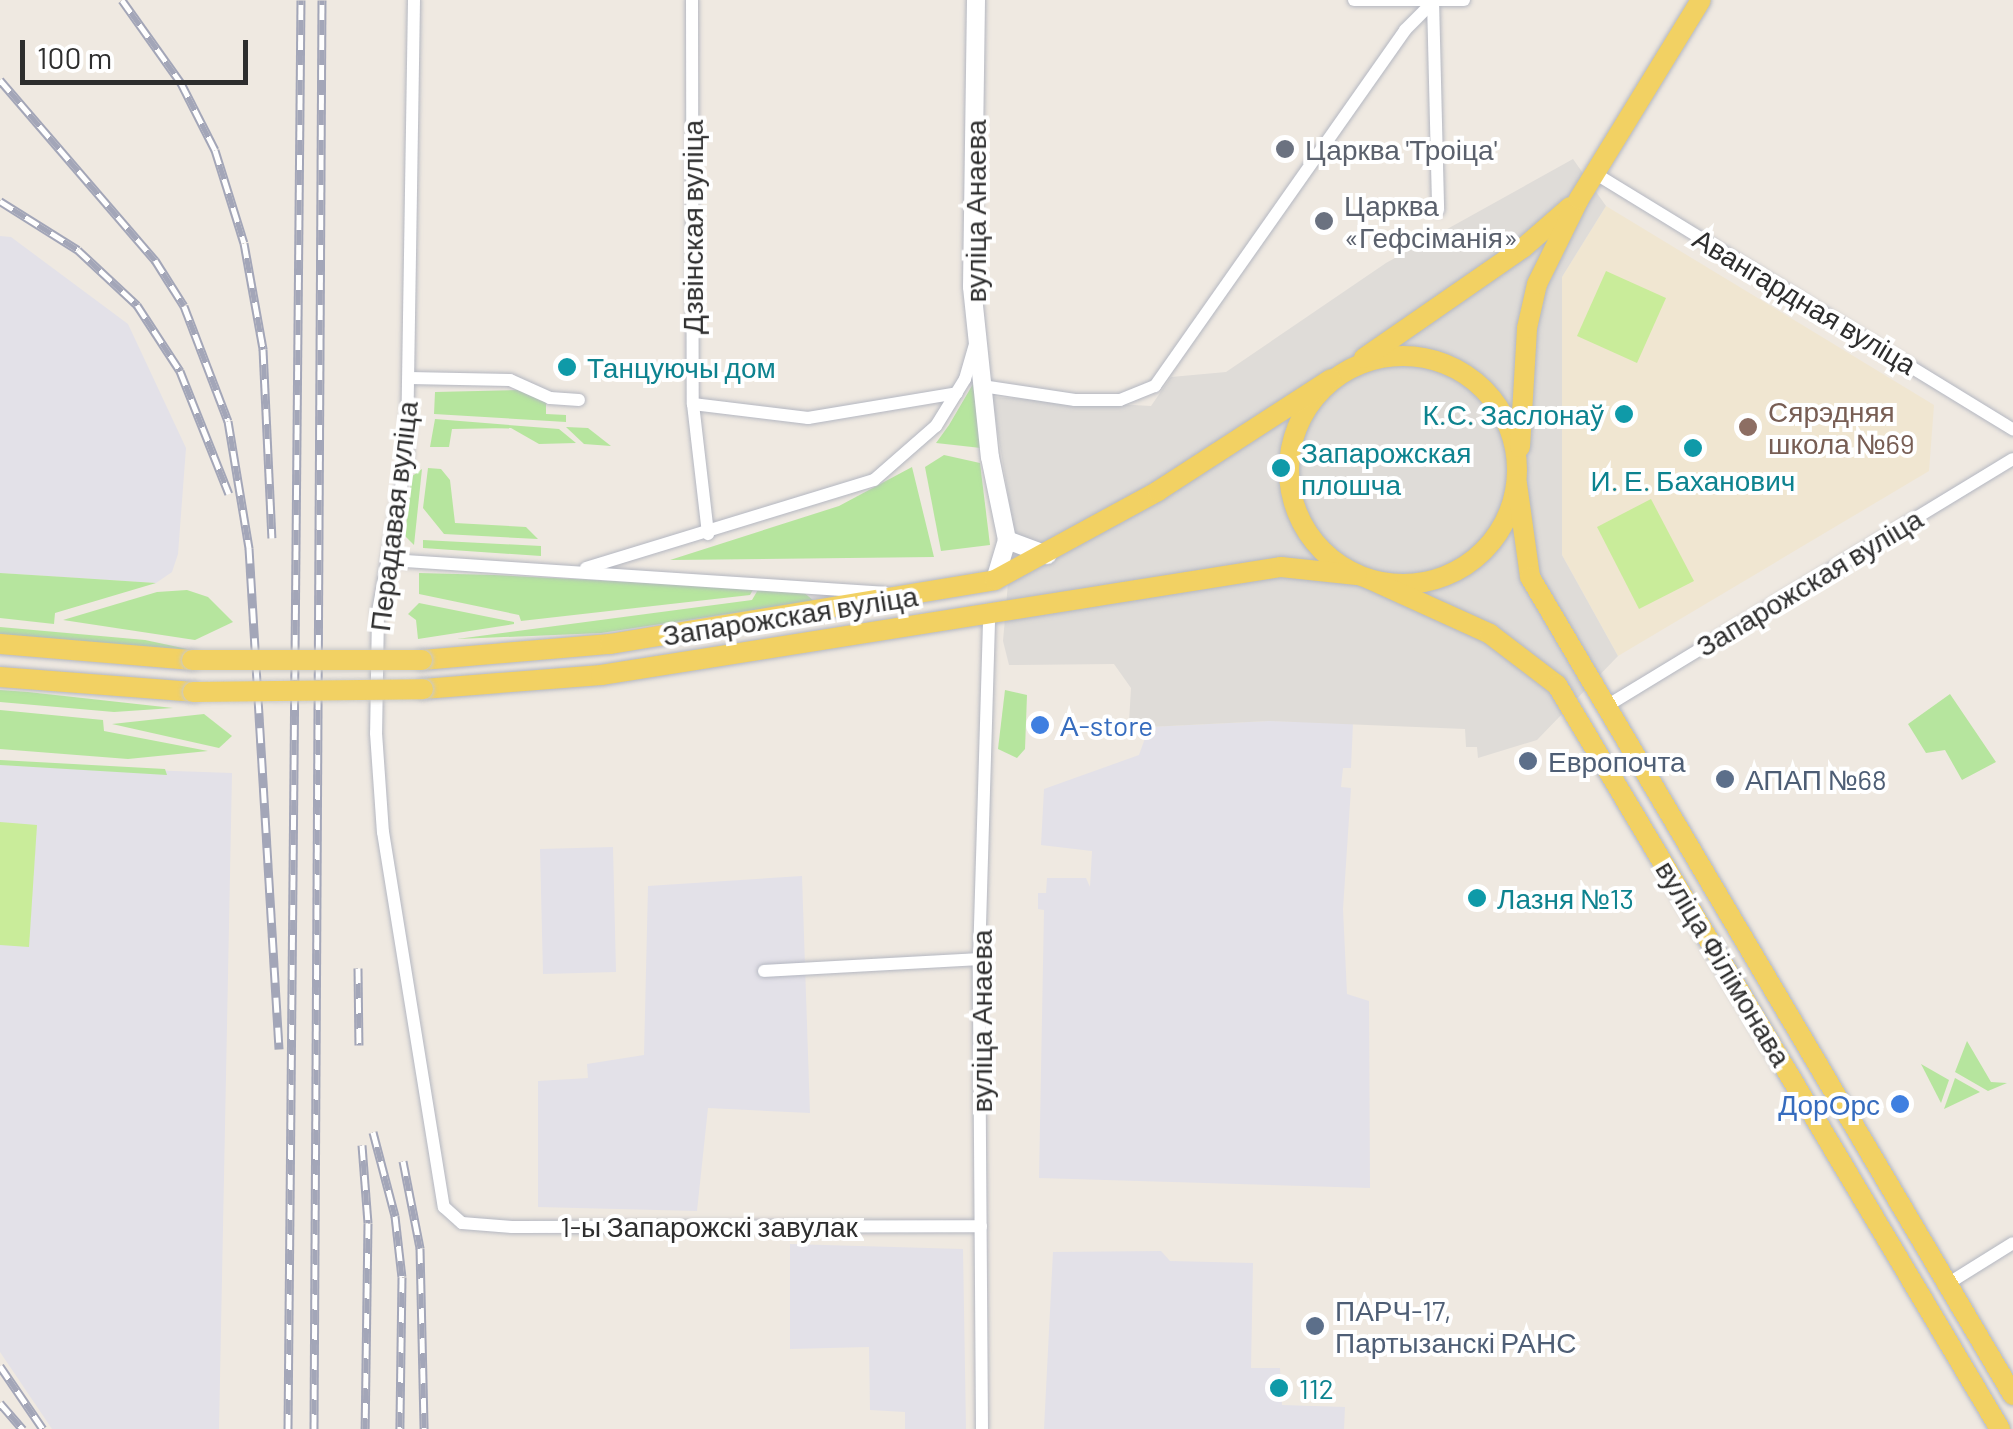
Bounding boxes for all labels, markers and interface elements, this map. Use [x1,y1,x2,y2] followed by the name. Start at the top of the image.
[25,20,252,82] scale bar
[37,39,112,75] text: 100 m
[675,120,709,334] street label: Дзвінская вуліца
[958,120,992,302] street label: вуліца Анаева
[1305,132,1497,166] place label: Царква 'Троіца'
[1274,138,1296,160] marker: Царква 'Троіца'
[1344,188,1518,254] place label: Царква «Гефсіманія»
[1313,210,1335,232] marker: Царква «Гефсіманія»
[1687,221,1923,381] street label: Авангардная вуліца
[587,350,776,384] place label: Танцуючы дом
[556,356,578,378] marker: Танцуючы дом
[1768,394,1915,460] place label: Сярэдняя школа №69
[1423,397,1604,431] place label: К.С. Заслонаў
[362,399,424,633] street label: Перадавая вуліца
[1613,403,1635,425] marker: К.С. Заслонаў
[1737,416,1759,438] marker: Сярэдняя школа №69
[1301,435,1471,501] place label: Запарожская плошча
[1682,437,1704,459] marker: И. Е. Баханович
[1270,457,1292,479] marker: Запарожская плошча
[1591,463,1795,497] place label: И. Е. Баханович
[1690,501,1928,663] street label: Запарожская вуліца
[660,578,920,652] street label: Запарожская вуліца
[1060,708,1153,742] place label: А-store
[1029,714,1051,736] marker: А-store
[1548,744,1685,778] place label: Европочта
[1517,750,1539,772] marker: Европочта
[1745,762,1887,796] place label: АПАП №68
[1714,768,1736,790] marker: АПАП №68
[1649,854,1799,1072] street label: вуліца Філімонава
[1497,881,1634,915] place label: Лазня №13
[1466,887,1488,909] marker: Лазня №13
[964,930,998,1112] street label: вуліца Анаева
[1778,1087,1880,1121] place label: ДорОрс
[1889,1093,1911,1115] marker: ДорОрс
[560,1209,858,1243] street label: 1-ы Запарожскі завулак
[1335,1293,1576,1359] place label: ПАРЧ-17, Партызанскі РАНС
[1304,1315,1326,1337] marker: ПАРЧ-17, Партызанскі РАНС
[1299,1371,1334,1405] place label: 112
[1268,1377,1290,1399] marker: 112

